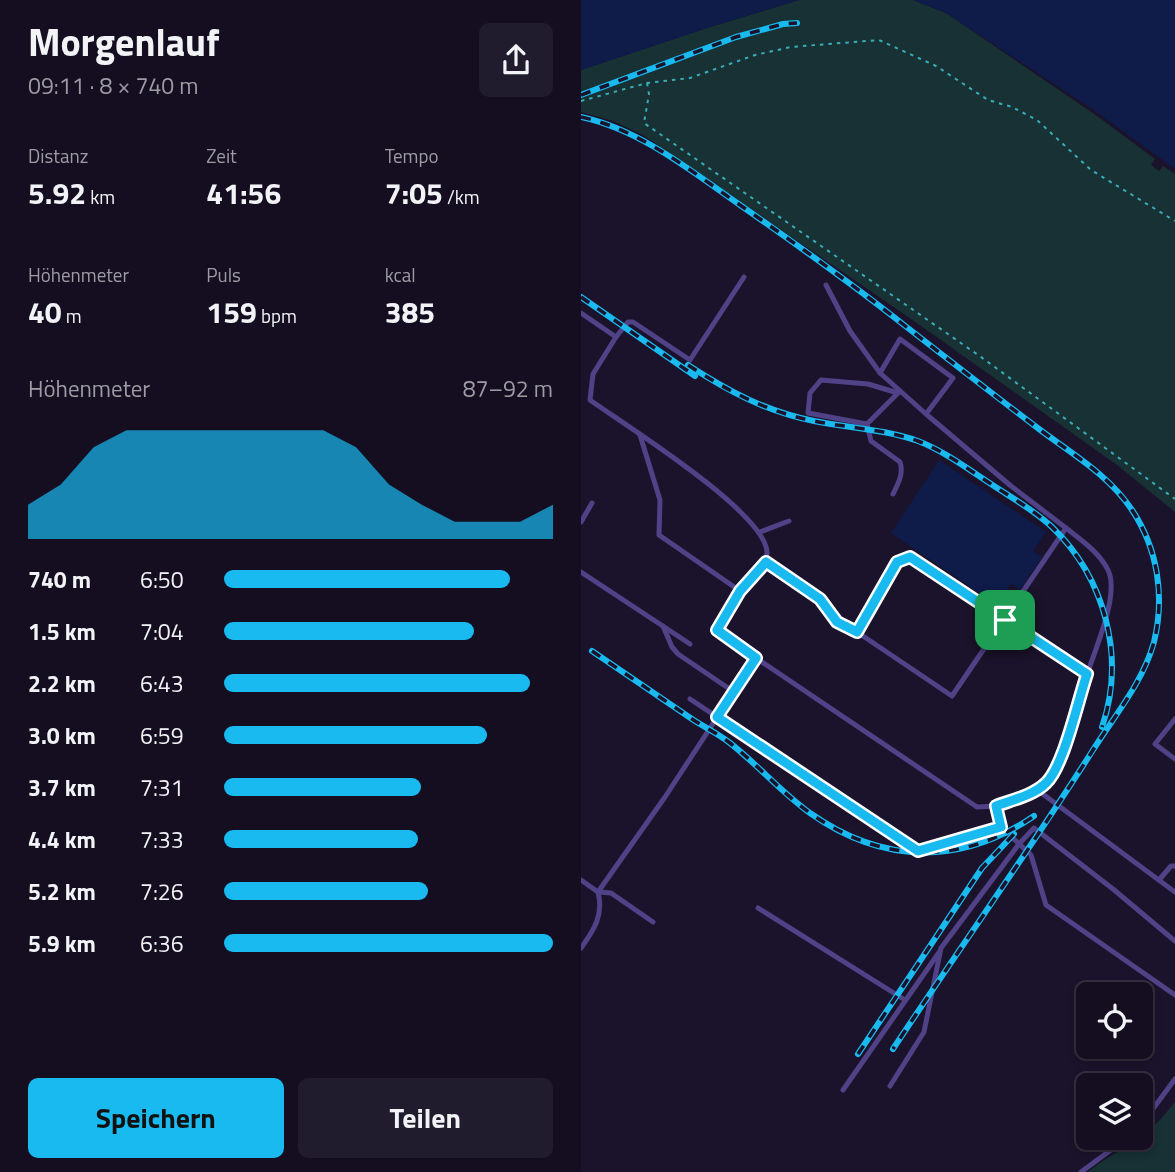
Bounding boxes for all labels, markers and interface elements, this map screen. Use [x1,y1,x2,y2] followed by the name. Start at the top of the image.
[28,13,220,71] text: Morgenlauf
[479,23,553,97] button: share
[28,68,198,103] text: 09:11 · 8 × 740 m
[28,141,88,170] text: Distanz
[206,141,237,170] text: Zeit
[385,141,438,170] text: Tempo
[28,170,86,216] text: 5.92
[206,170,281,216] text: 41:56
[385,170,443,216] text: 7:05
[86,182,115,211] text: km
[443,182,480,211] text: /km
[28,260,129,289] text: Höhenmeter
[206,260,241,289] text: Puls
[385,260,416,289] text: kcal
[28,289,62,335] text: 40
[206,289,257,335] text: 159
[385,289,435,335] text: 385
[62,301,82,330] text: m
[257,301,297,330] text: bpm
[28,371,150,406] text: Höhenmeter
[463,371,553,406] text: 87–92 m
[28,562,91,597] text: 740 m
[140,562,184,597] text: 6:50
[975,590,1035,650] pin
[986,601,1024,639] icon: arrive
[28,614,96,649] text: 1.5 km
[140,614,184,649] text: 7:04
[28,666,96,701] text: 2.2 km
[140,666,184,701] text: 6:43
[28,718,96,753] text: 3.0 km
[140,718,184,753] text: 6:59
[28,770,96,805] text: 3.7 km
[140,770,184,805] text: 7:31
[28,822,96,857] text: 4.4 km
[140,822,184,857] text: 7:33
[28,874,96,909] text: 5.2 km
[140,874,184,909] text: 7:26
[28,926,96,961] text: 5.9 km
[140,926,184,961] text: 6:36
[1076,982,1153,1150] map controls
[1076,982,1153,1059] button: locate
[1076,1073,1153,1150] button: layers
[28,1078,284,1158] button: Speichern
[298,1078,553,1158] button: Teilen

